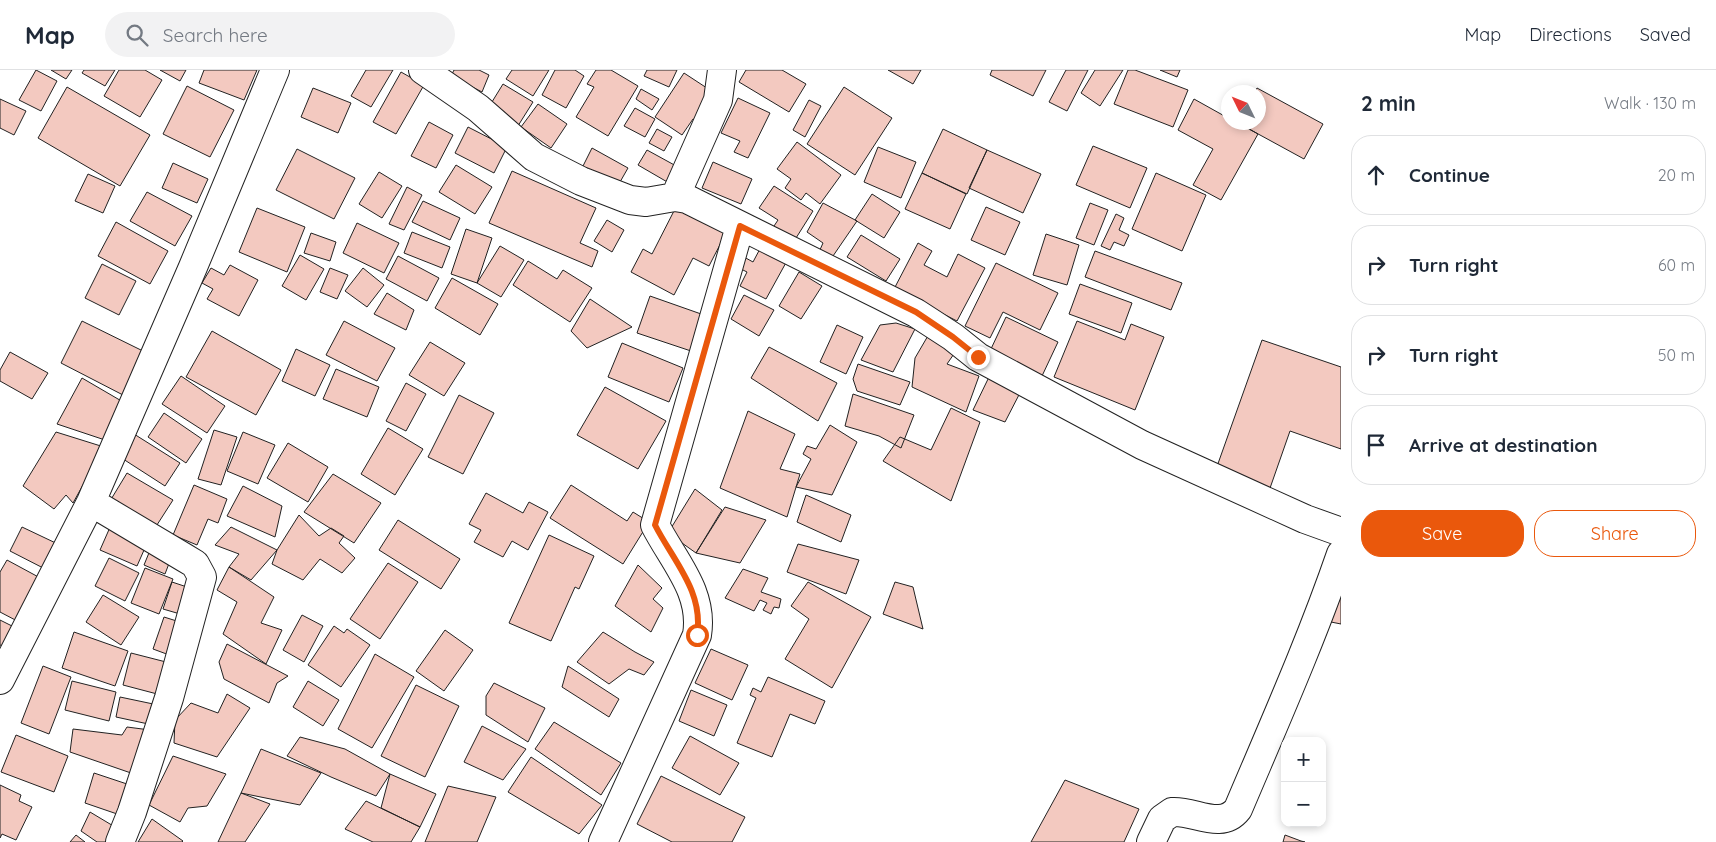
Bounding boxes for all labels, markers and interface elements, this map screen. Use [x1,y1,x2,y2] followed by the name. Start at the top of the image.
[105,12,455,57] search box
[25,20,75,50] text: Map
[123,21,151,49] icon: search
[163,23,268,47] text: Search here
[1464,23,1501,46] text: Map
[1529,23,1612,46] text: Directions
[1640,23,1691,46] text: Saved
[1221,85,1266,130] north arrow
[1361,90,1416,116] text: 2 min
[1604,93,1696,113] text: Walk · 130 m
[1362,161,1390,189] icon: ahead
[1409,163,1490,187] text: Continue
[1658,165,1695,185] text: 20 m
[1362,251,1390,279] icon: right
[1409,253,1498,277] text: Turn right
[1658,255,1695,275] text: 60 m
[1362,341,1390,369] icon: right
[1409,343,1498,367] text: Turn right
[1658,345,1695,365] text: 50 m
[967,346,990,369] route end
[1362,431,1390,459] icon: arrive
[1409,433,1598,457] text: Arrive at destination
[1361,510,1524,557] button: Save
[1534,510,1696,557] button: Share
[686,624,709,647] route start
[1281,737,1326,827] map controls
[1281,737,1326,782] button: +
[1281,782,1326,827] button: −

